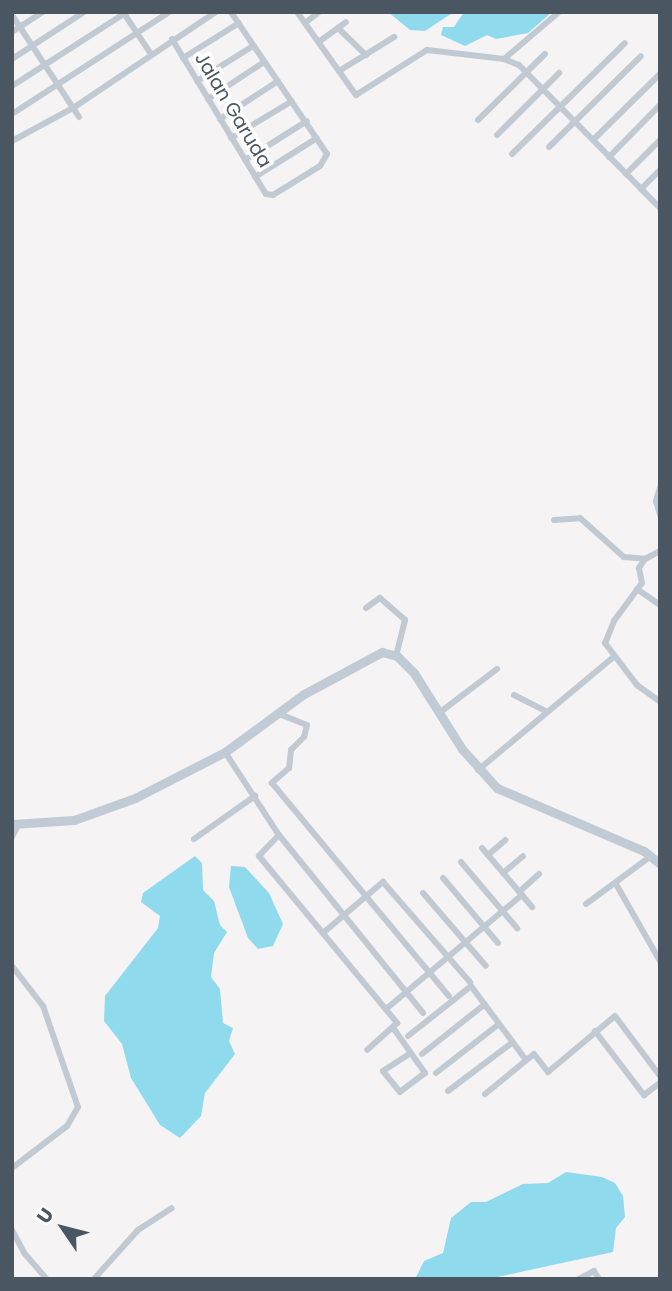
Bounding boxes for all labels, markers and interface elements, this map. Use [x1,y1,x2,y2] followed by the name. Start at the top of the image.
[190,48,276,172] street label: Jalan Garuda
[28,1193,98,1263] north arrow
[30,1202,60,1229] text: U

